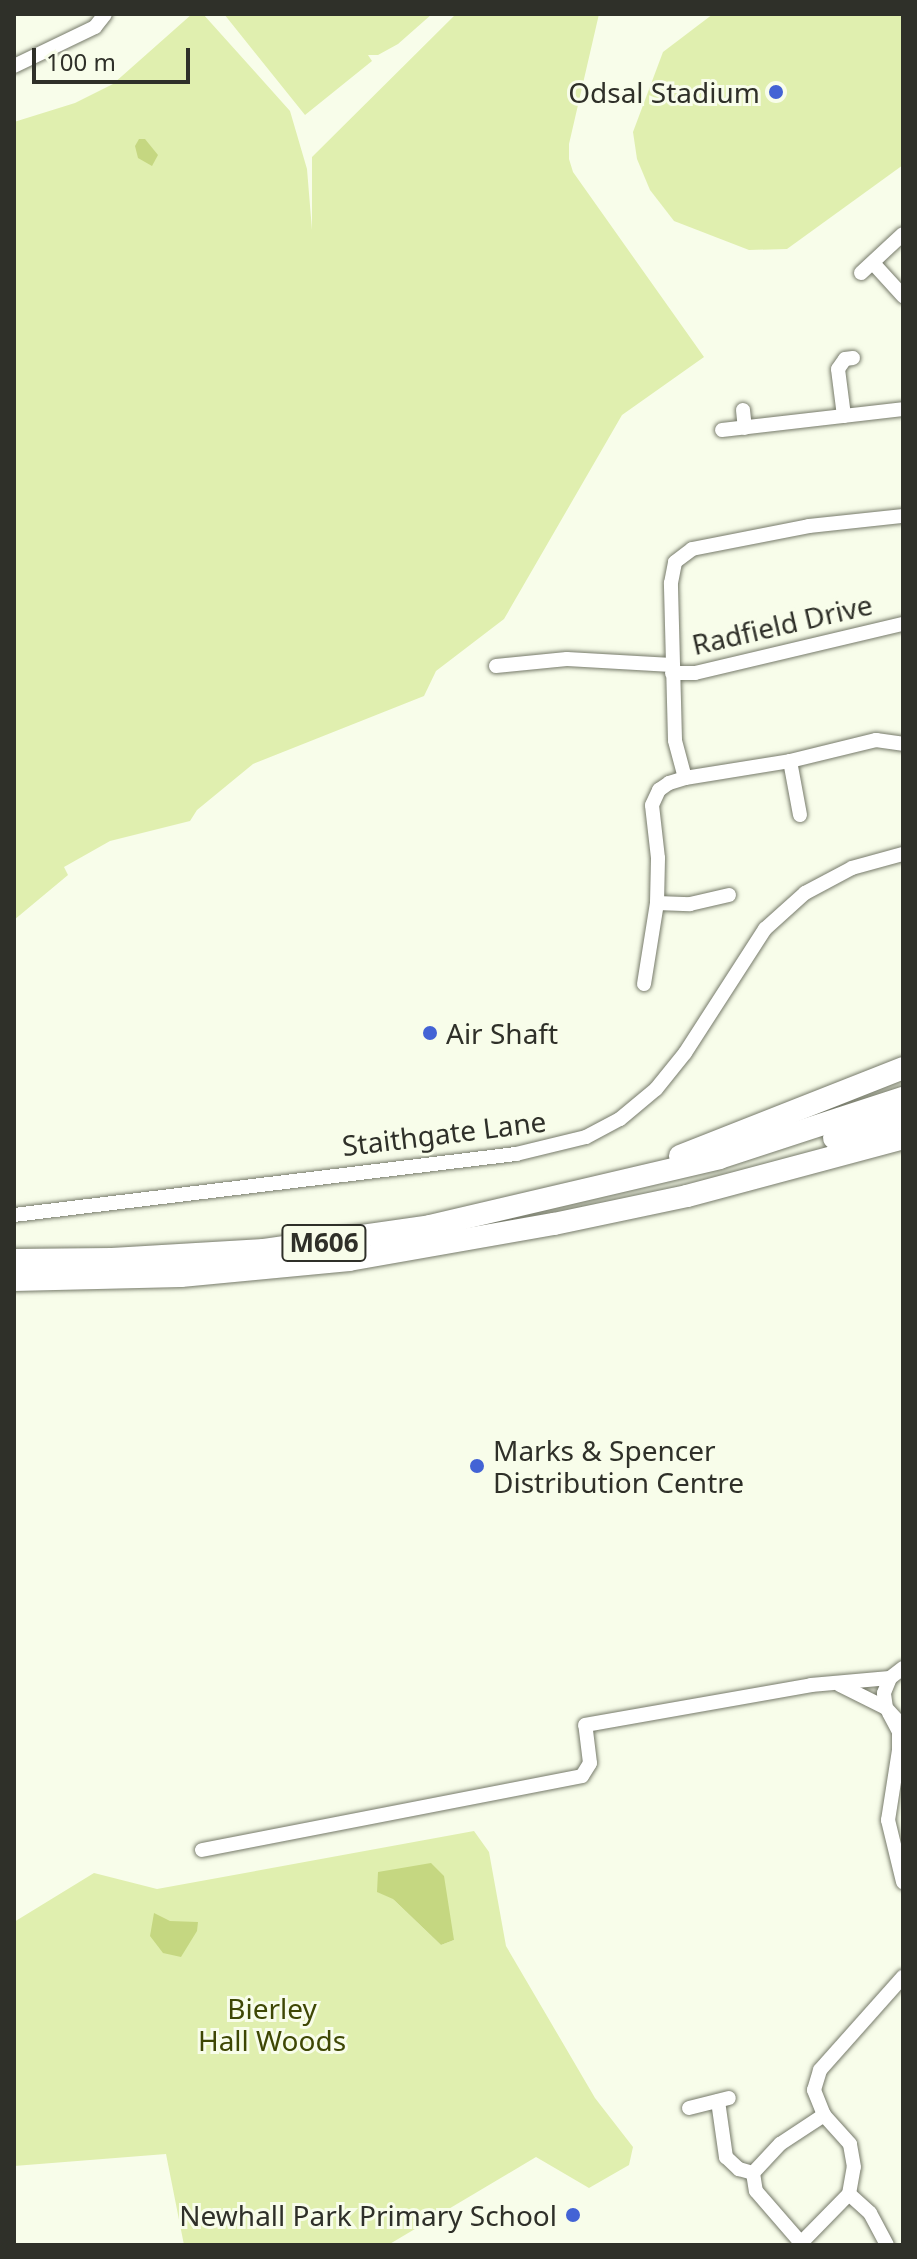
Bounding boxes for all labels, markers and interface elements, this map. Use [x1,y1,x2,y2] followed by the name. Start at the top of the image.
[36,32,194,82] scale bar
[46,45,116,78] text: 100 m
[568,75,760,109] place label: Odsal Stadium
[767,83,785,101] marker: Odsal Stadium
[689,587,875,661] street label: Radfield Drive
[446,1016,558,1050] place label: Air Shaft
[421,1024,439,1042] marker: Air Shaft
[340,1104,548,1162] street label: Staithgate Lane
[280,1221,368,1265] road number: M606
[493,1433,744,1499] place label: Marks & Spencer Distribution Centre
[468,1457,486,1475] marker: Marks & Spencer Distribution Centre
[198,1991,346,2057] park label: Bierley Hall Woods
[179,2198,557,2232] place label: Newhall Park Primary School
[564,2206,582,2224] marker: Newhall Park Primary School

